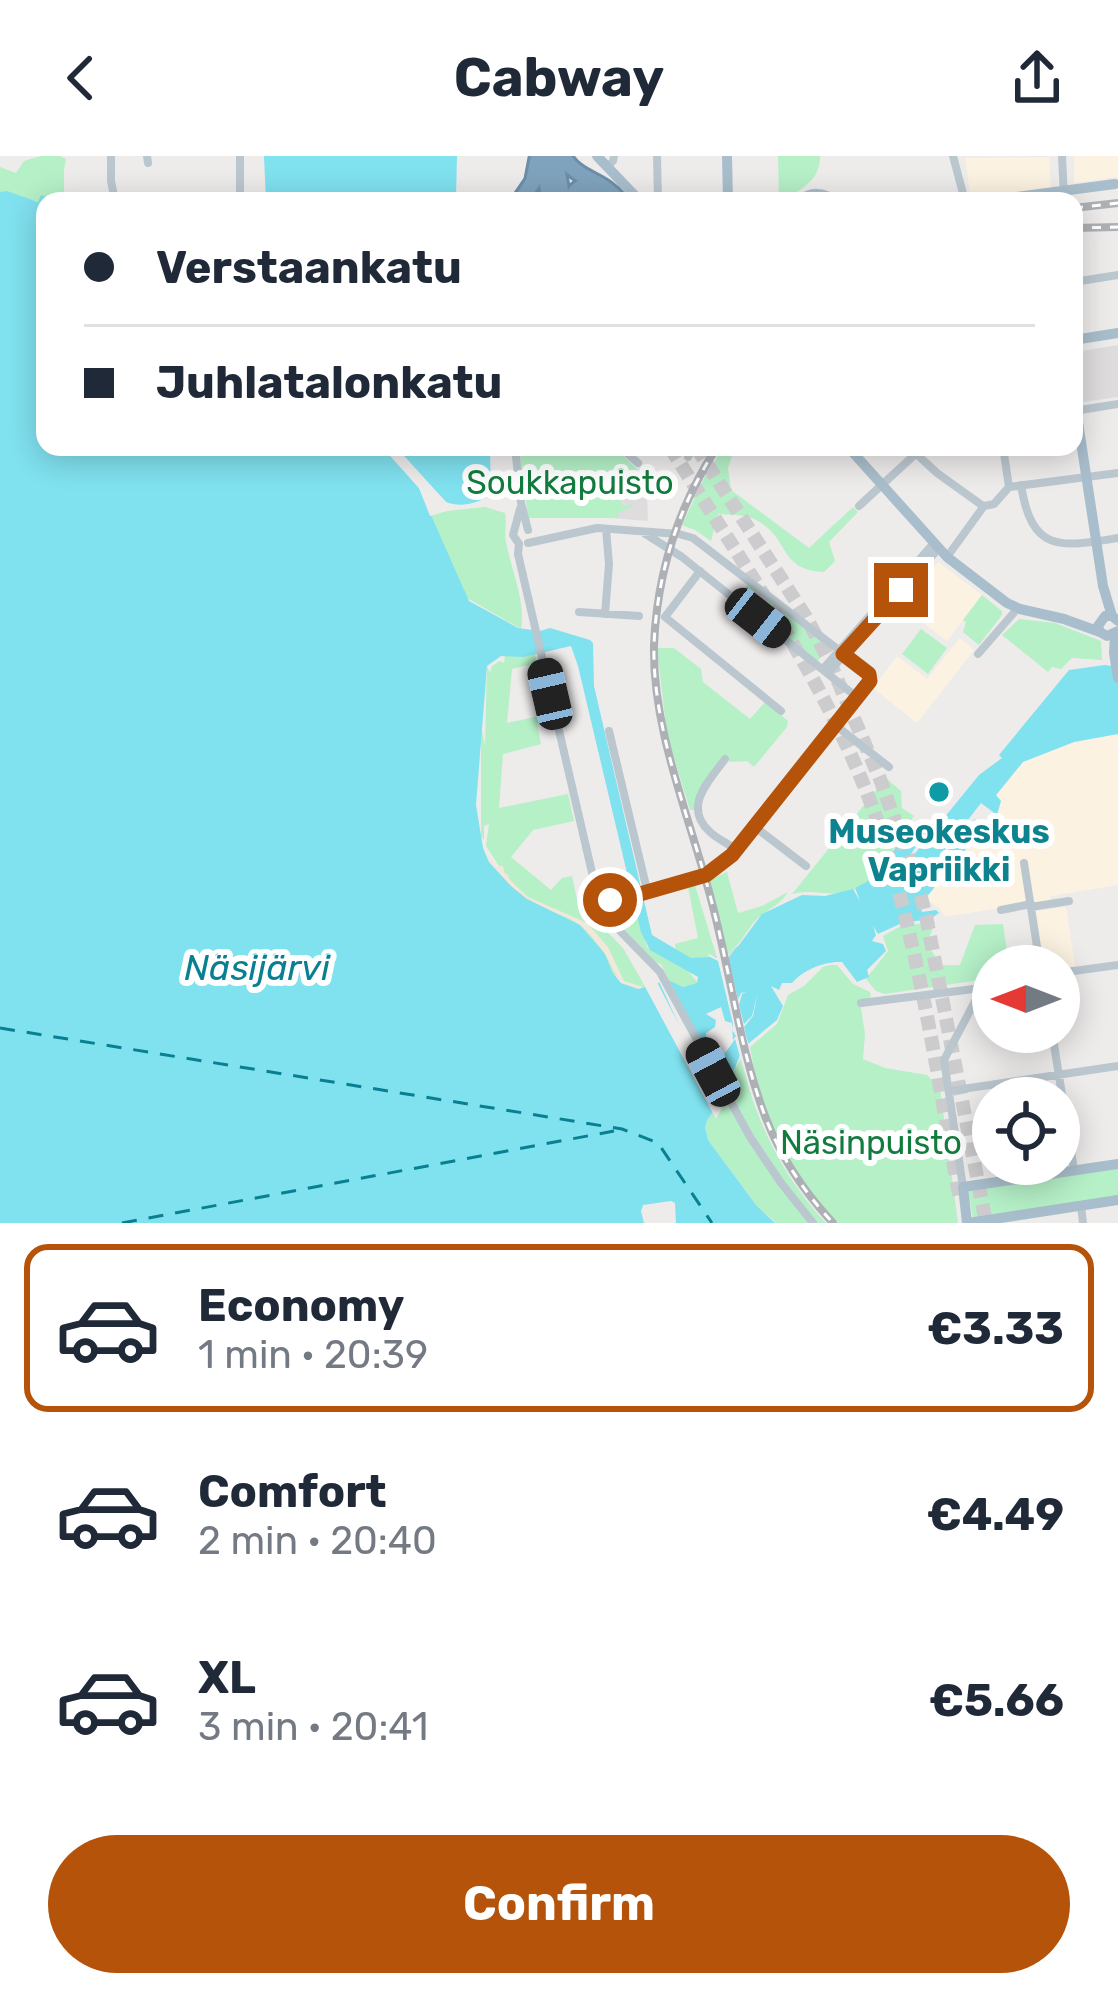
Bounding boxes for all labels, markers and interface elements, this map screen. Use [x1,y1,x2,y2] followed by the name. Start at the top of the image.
[48,45,114,111] icon: back
[1004,45,1070,111] icon: share
[454,46,664,110] text: Cabway
[156,241,462,294] text: Verstaankatu
[156,356,502,409] text: Juhlatalonkatu
[466,463,674,502] park label: Soukkapuisto
[874,563,928,617] route end
[719,582,797,654] car
[524,655,576,733] car
[926,779,952,805] marker: Museokeskus Vapriikki
[828,812,1050,889] place label: Museokeskus Vapriikki
[583,873,637,927] route start
[972,945,1080,1053] north arrow
[972,945,1080,1185] map controls
[184,946,331,989] water label: Näsijärvi
[680,1032,746,1112] car
[972,1077,1080,1185] button: locate
[780,1123,962,1162] park label: Näsinpuisto
[54,1274,162,1382] icon: car
[198,1279,404,1332] text: Economy
[927,1302,1064,1355] text: €3.33
[198,1332,428,1378] text: 1 min · 20:39
[54,1460,162,1568] icon: car
[198,1465,387,1518] text: Comfort
[926,1488,1064,1541] text: €4.49
[198,1518,437,1564] text: 2 min · 20:40
[54,1646,162,1754] icon: car
[198,1651,256,1704] text: XL
[929,1674,1064,1727] text: €5.66
[198,1704,429,1750] text: 3 min · 20:41
[48,1835,1070,1973] button: Confirm

